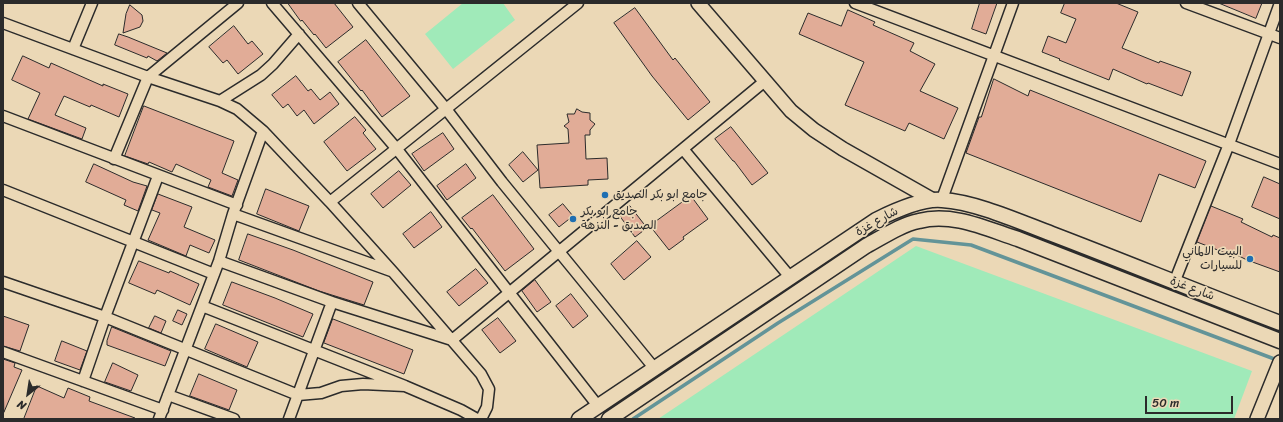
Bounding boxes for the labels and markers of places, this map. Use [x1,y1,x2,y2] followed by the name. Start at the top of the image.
[613,188,707,202] place label: جامع ابو بكر الصديق
[600,190,610,200] marker: جامع ابو بكر الصديق
[581,205,657,233] place label: جامع ابو بكر الصدبق - النزهة
[568,214,578,224] marker: جامع ابو بكر الصدبق - النزهة
[1182,245,1242,273] place label: البيت الالماني للسيارات
[1245,254,1255,264] marker: البيت الالماني للسيارات

